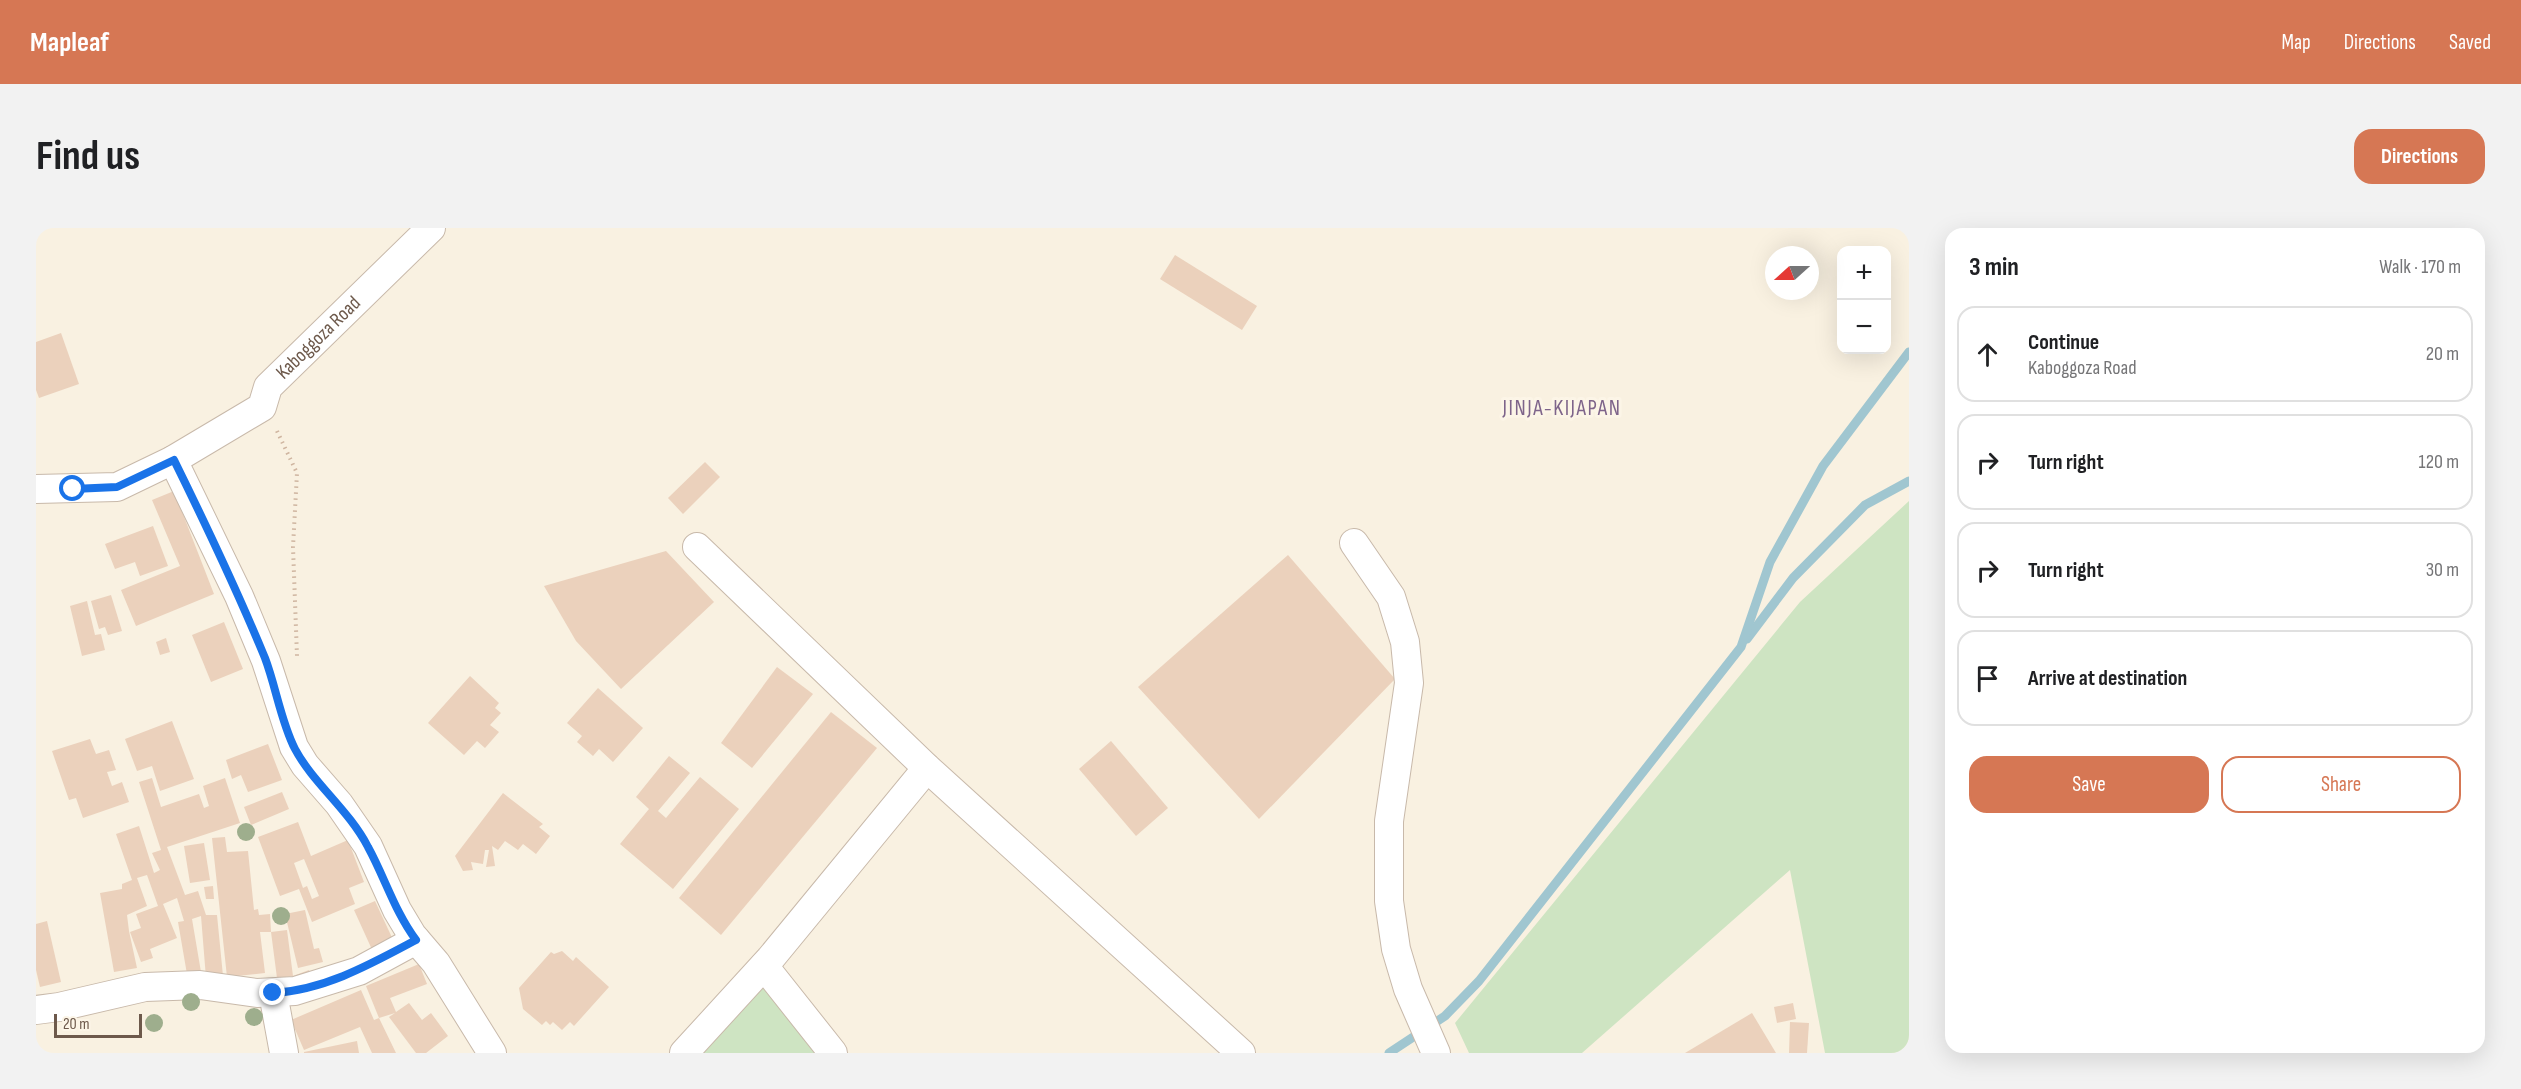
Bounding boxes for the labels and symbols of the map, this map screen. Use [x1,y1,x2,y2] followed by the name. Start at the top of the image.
[1765,246,1819,300] north arrow
[271,291,366,384] street label: Kaboggoza Road
[1502,395,1621,422] district label: JINJA-KIJAPAN
[59,475,85,501] route start
[259,979,285,1005] route end
[54,1011,142,1038] scale bar

